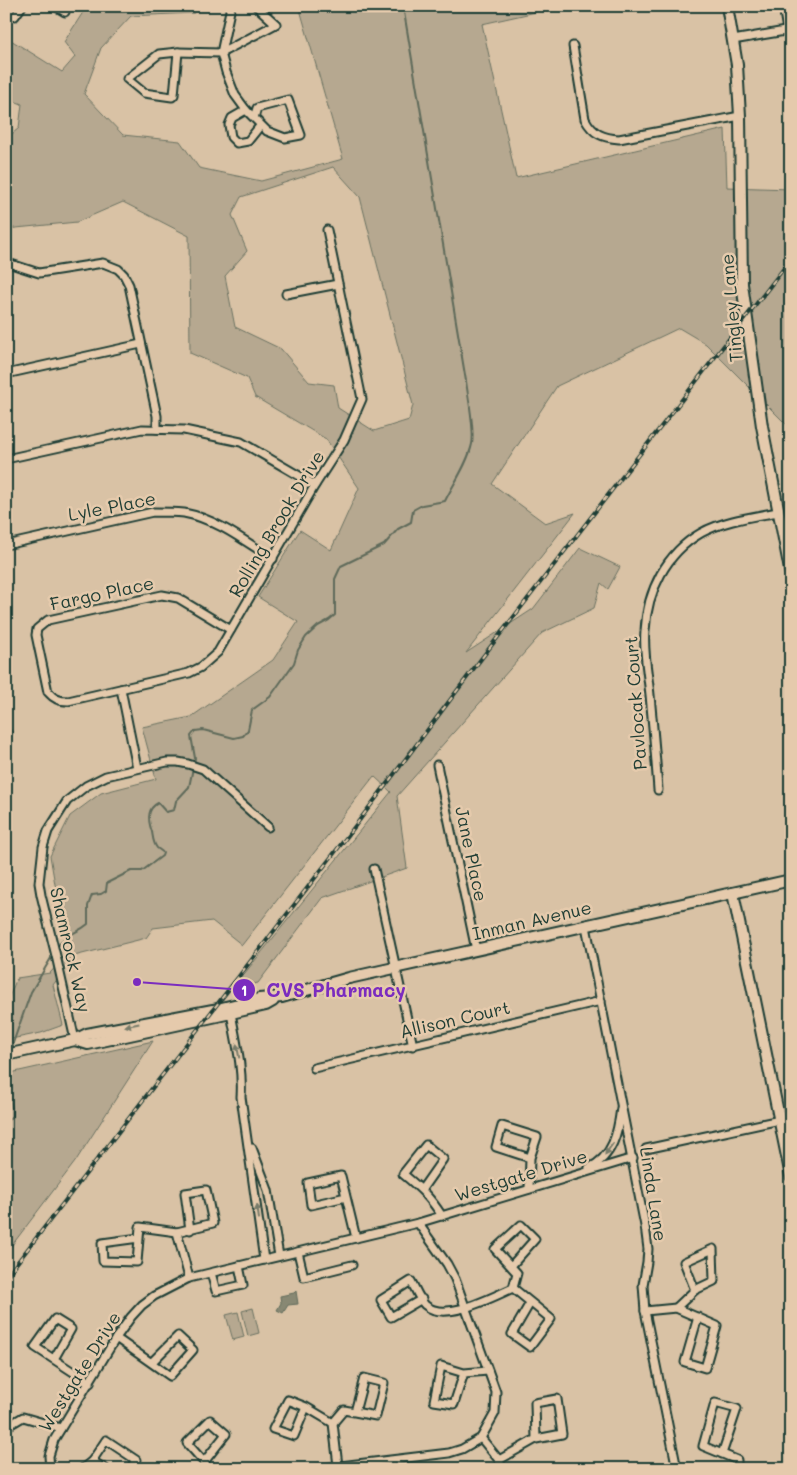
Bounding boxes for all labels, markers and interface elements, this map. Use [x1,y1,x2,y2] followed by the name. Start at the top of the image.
[714,253,748,363] street label: Tingley Lane
[223,446,330,601] street label: Rolling Brook Drive
[66,486,158,526] street label: Lyle Place
[48,570,156,616] street label: Fargo Place
[618,635,652,771] street label: Pavlocak Court
[450,804,494,903] street label: Jane Place
[45,885,97,1015] street label: Shamrock Way
[470,895,594,945] street label: Inman Avenue
[231,973,415,1007] callout: CVS Pharmacy
[266,977,406,1002] text: CVS Pharmacy
[241,980,247,1000] text: 1
[397,995,512,1043] street label: Allison Court
[125,1021,140,1029] one-way arrow
[234,1043,242,1059] one-way arrow
[604,1142,614,1156] one-way arrow
[451,1143,590,1207] street label: Westgate Drive
[635,1145,673,1243] street label: Linda Lane
[254,1204,262,1220] one-way arrow
[32,1307,126,1436] street label: Westgate Drive

